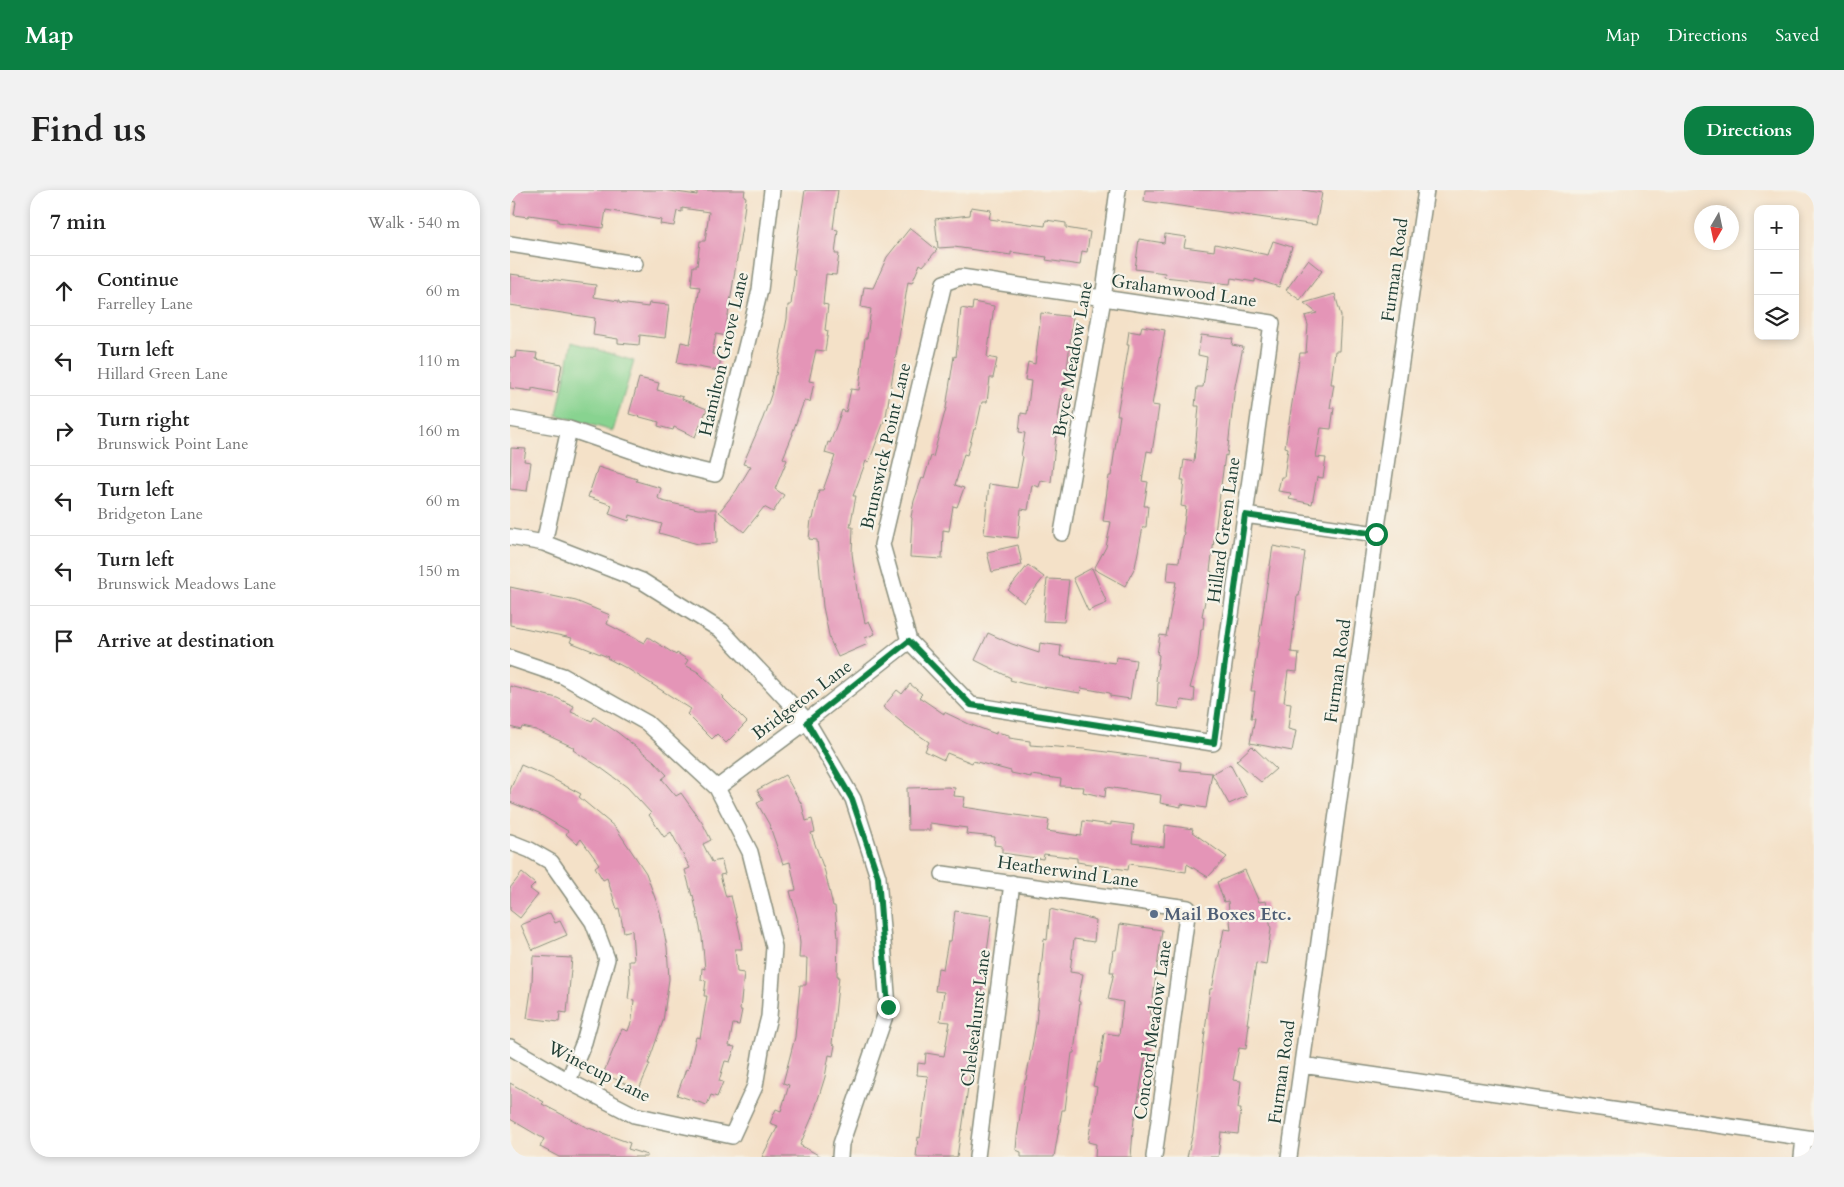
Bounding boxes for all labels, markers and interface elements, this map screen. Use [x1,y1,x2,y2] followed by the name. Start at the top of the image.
[25,19,74,52] text: Map
[1606,23,1640,48] text: Map
[1668,23,1747,48] text: Directions
[1775,23,1819,48] text: Saved
[30,106,146,154] text: Find us
[1684,106,1814,155] button: Directions
[1694,205,1739,250] north arrow
[1754,205,1799,340] map controls
[1754,205,1799,250] button: +
[50,208,106,237] text: 7 min
[368,212,460,234] text: Walk · 540 m
[1375,216,1415,323] street label: Furman Road
[1754,250,1799,295] button: −
[97,267,179,293] text: Continue
[1110,268,1258,314] street label: Grahamwood Lane
[693,269,755,439] street label: Hamilton Grove Lane
[50,277,78,305] icon: ahead
[1047,279,1099,439] street label: Bryce Meadow Lane
[426,280,460,302] text: 60 m
[97,293,193,315] text: Farrelley Lane
[1754,295,1799,340] button: layers
[97,337,174,363] text: Turn left
[50,347,78,375] icon: left
[418,350,460,372] text: 110 m
[855,360,917,532] street label: Brunswick Point Lane
[97,363,228,385] text: Hillard Green Lane
[97,407,189,433] text: Turn right
[50,417,78,445] icon: right
[418,420,460,442] text: 160 m
[97,433,248,455] text: Brunswick Point Lane
[1201,455,1247,605] street label: Hillard Green Lane
[97,477,174,503] text: Turn left
[50,487,78,515] icon: left
[426,490,460,512] text: 60 m
[97,503,203,525] text: Bridgeton Lane
[1365,523,1388,546] route start
[97,547,174,573] text: Turn left
[50,557,78,585] icon: left
[418,560,460,582] text: 150 m
[97,573,276,595] text: Brunswick Meadows Lane
[1318,617,1358,724] street label: Furman Road
[50,627,78,655] icon: arrive
[97,628,274,654] text: Arrive at destination
[747,654,857,746] street label: Bridgeton Lane
[996,850,1140,894] street label: Heatherwind Lane
[1164,902,1292,927] place label: Mail Boxes Etc.
[1148,908,1160,920] marker: Mail Boxes Etc.
[1128,939,1178,1121] street label: Concord Meadow Lane
[955,948,997,1088] street label: Chelseahurst Lane
[877,996,900,1019] route end
[1262,1018,1302,1125] street label: Furman Road
[542,1035,655,1109] street label: Winecup Lane

